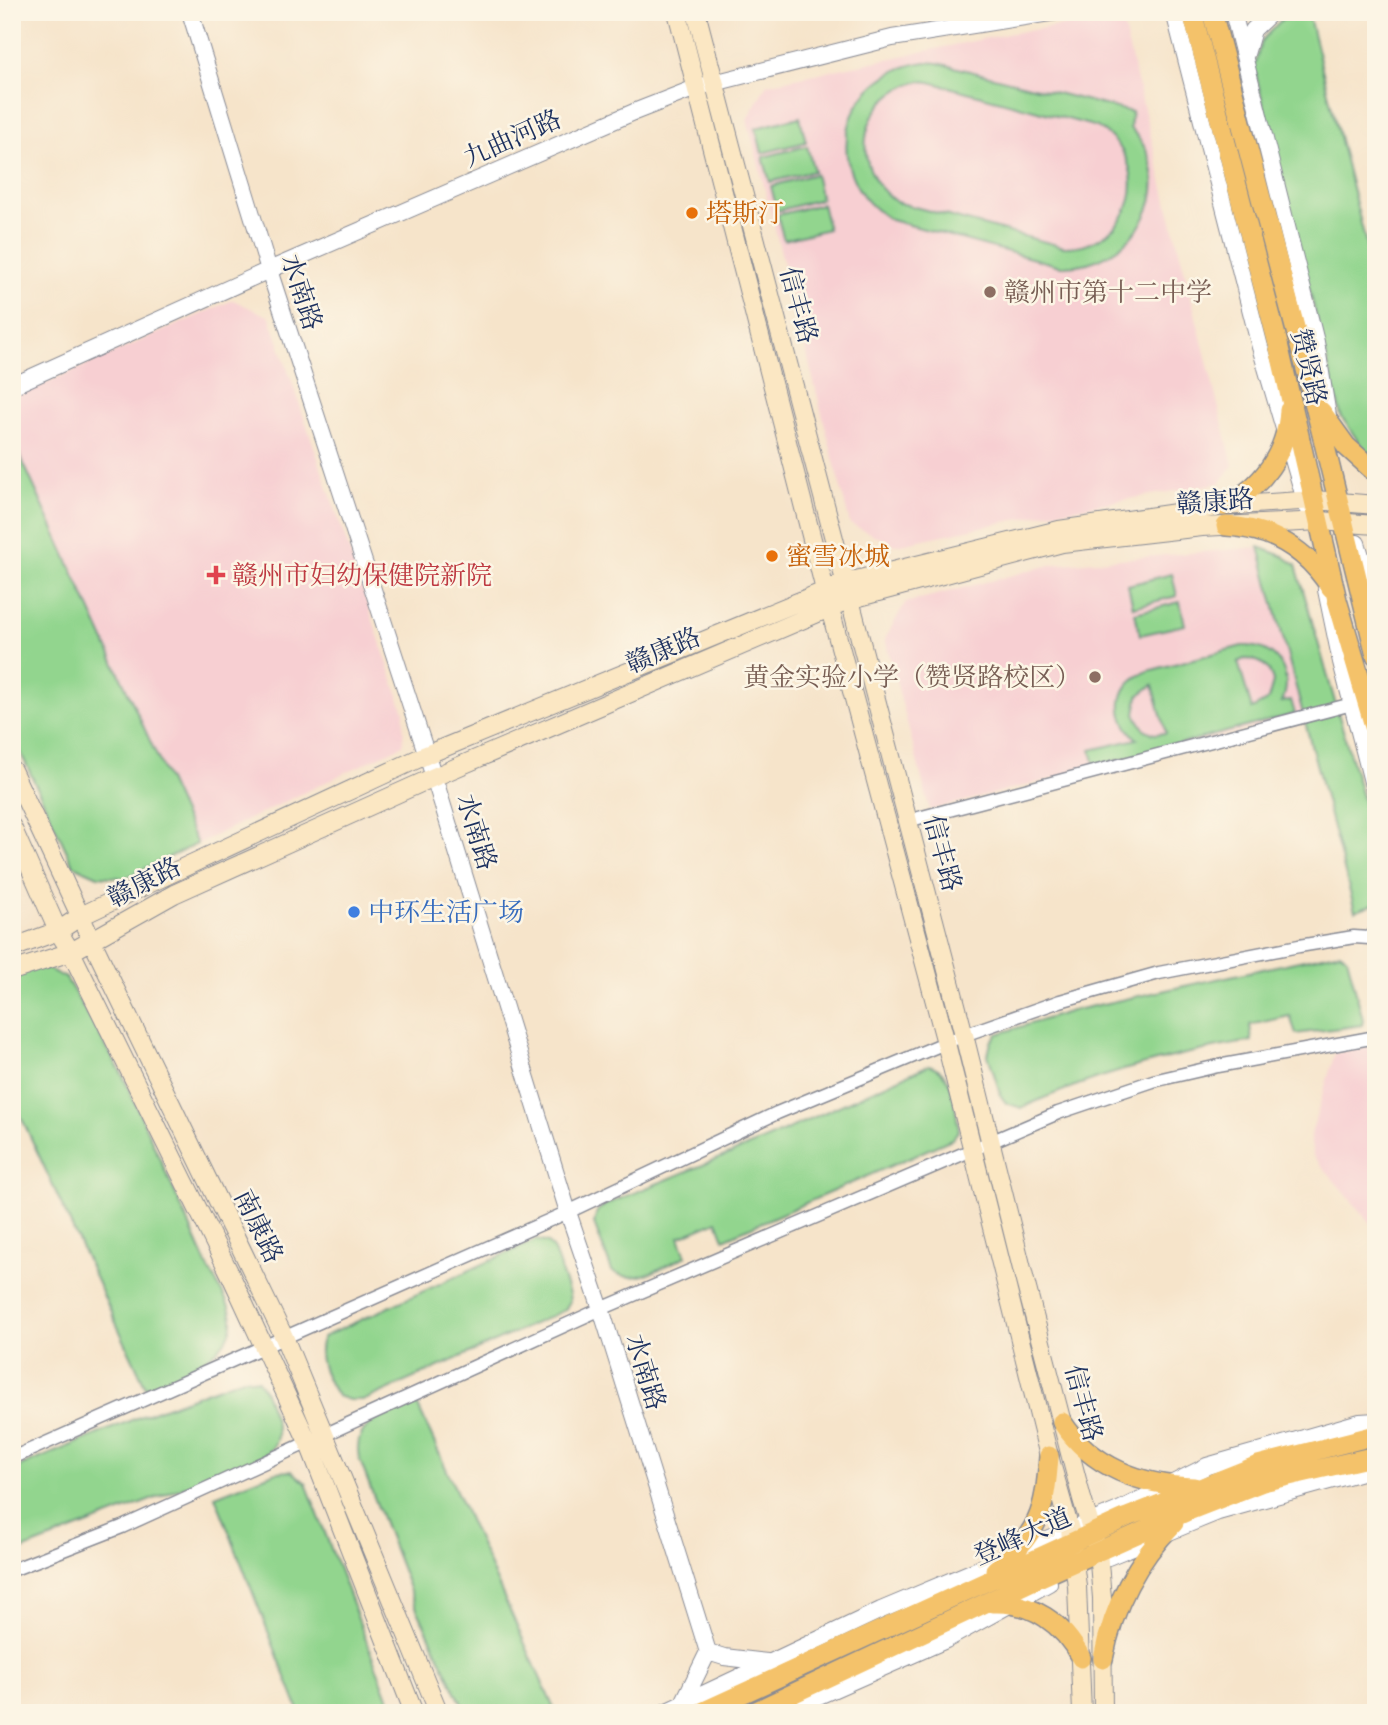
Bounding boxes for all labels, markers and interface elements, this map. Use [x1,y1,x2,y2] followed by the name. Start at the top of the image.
[458,102,568,178] street label: 九曲河路
[706,197,784,234] place label: 塔斯汀
[684,205,700,221] marker: 塔斯汀
[270,250,329,336] street label: 水南路
[769,263,825,348] street label: 信丰路
[1004,276,1212,313] place label: 赣州市第十二中学
[982,284,998,300] marker: 赣州市第十二中学
[1280,325,1333,410] street label: 赞贤路
[1175,482,1255,525] street label: 赣康路
[786,540,890,577] place label: 蜜雪冰城
[764,548,780,564] marker: 蜜雪冰城
[232,559,492,596] place label: 赣州市妇幼保健院新院
[206,565,226,585] marker: 赣州市妇幼保健院新院
[621,620,707,685] street label: 赣康路
[743,661,1081,698] place label: 黄金实验小学（赞贤路校区）
[1087,669,1103,685] marker: 黄金实验小学（赞贤路校区）
[446,790,504,875] street label: 水南路
[913,811,969,896] street label: 信丰路
[102,850,188,918] street label: 赣康路
[368,896,524,933] place label: 中环生活广场
[346,904,362,920] marker: 中环生活广场
[223,1184,290,1270] street label: 南康路
[615,1330,673,1415] street label: 水南路
[1054,1361,1110,1446] street label: 信丰路
[968,1500,1078,1576] street label: 登峰大道

